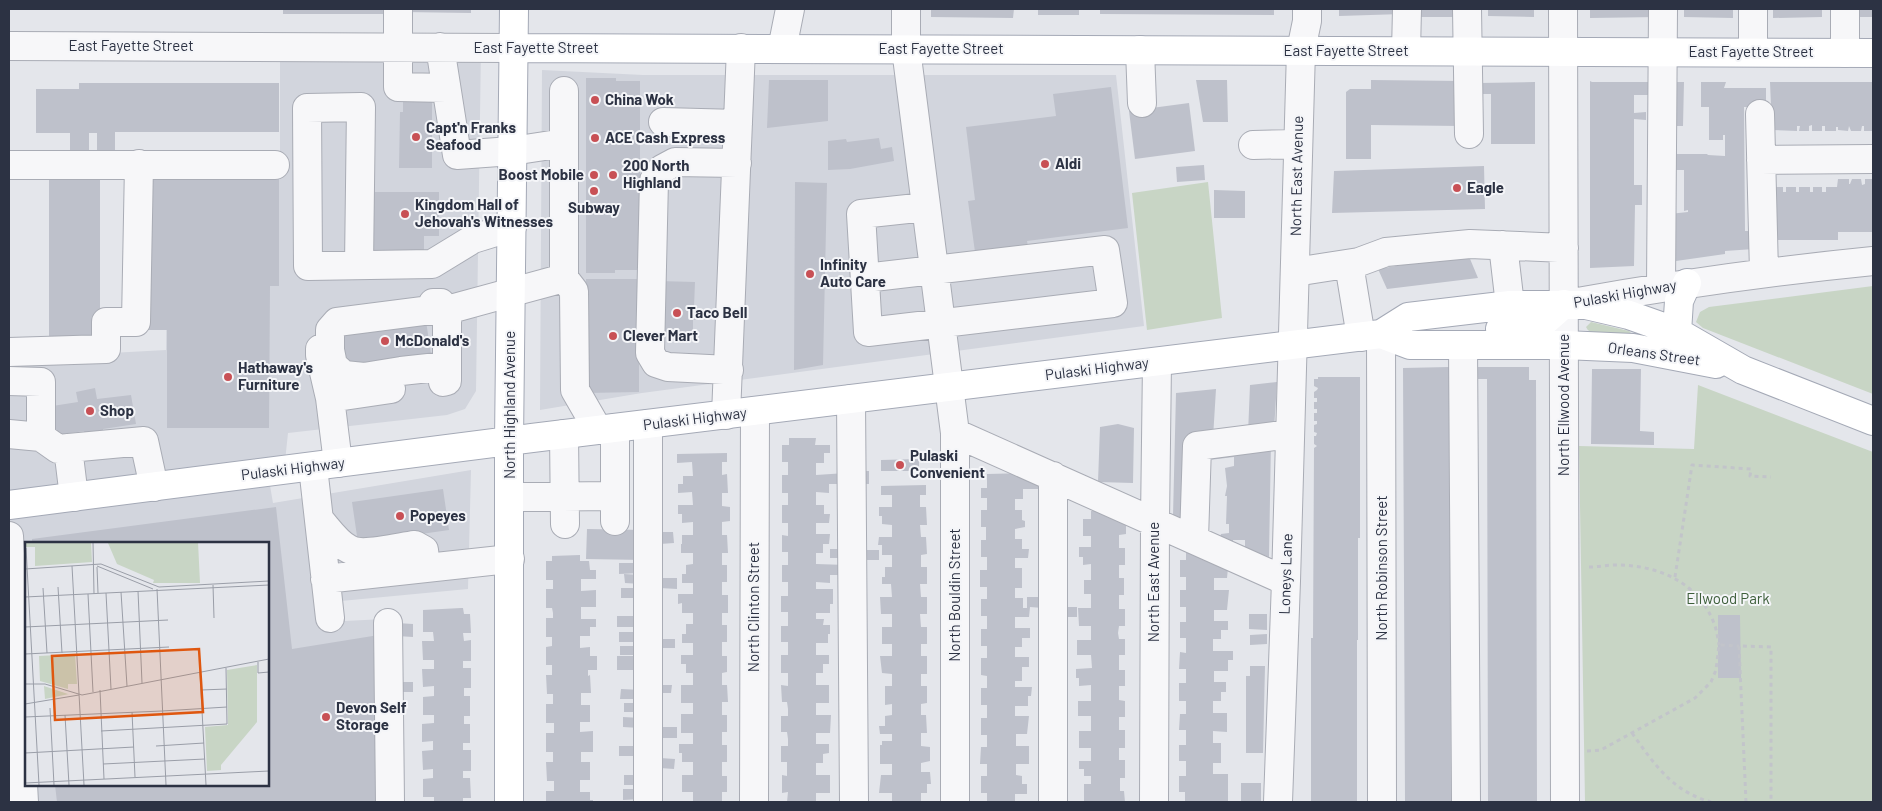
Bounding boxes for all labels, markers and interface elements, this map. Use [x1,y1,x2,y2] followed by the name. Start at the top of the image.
[68,36,194,54] street label: East Fayette Street
[473,38,599,56] street label: East Fayette Street
[878,39,1004,57] street label: East Fayette Street
[1283,41,1409,59] street label: East Fayette Street
[1688,42,1814,60] street label: East Fayette Street
[605,90,674,108] place label: China Wok
[589,94,601,106] marker: China Wok
[1286,116,1306,236] street label: North East Avenue
[426,118,516,153] place label: Capt'n Franks Seafood
[605,128,726,146] place label: ACE Cash Express
[410,131,422,143] marker: Capt'n Franks Seafood
[589,132,601,144] marker: ACE Cash Express
[1055,154,1081,172] place label: Aldi
[623,156,690,191] place label: 200 North Highland
[1039,158,1051,170] marker: Aldi
[499,165,584,183] place label: Boost Mobile
[588,169,600,181] marker: Boost Mobile
[607,169,619,181] marker: 200 North Highland
[1467,178,1504,196] place label: Eagle
[1451,182,1463,194] marker: Eagle
[588,185,600,197] marker: Subway
[415,195,554,230] place label: Kingdom Hall of Jehovah's Witnesses
[568,198,620,216] place label: Subway
[399,208,411,220] marker: Kingdom Hall of Jehovah's Witnesses
[820,255,886,290] place label: Infinity Auto Care
[804,268,816,280] marker: Infinity Auto Care
[1572,275,1678,311] street label: Pulaski Highway
[687,303,747,321] place label: Taco Bell
[671,307,683,319] marker: Taco Bell
[623,326,698,344] place label: Clever Mart
[607,330,619,342] marker: Clever Mart
[395,331,470,349] place label: McDonald's
[500,331,518,479] street label: North Highland Avenue
[1554,334,1572,476] street label: North Ellwood Avenue
[379,335,391,347] marker: McDonald's
[1607,338,1701,368] street label: Orleans Street
[1044,353,1150,383] street label: Pulaski Highway
[238,358,314,393] place label: Hathaway's Furniture
[222,371,234,383] marker: Hathaway's Furniture
[100,401,134,419] place label: Shop
[642,403,748,433] street label: Pulaski Highway
[84,405,96,417] marker: Shop
[910,446,985,481] place label: Pulaski Convenient
[240,453,346,483] street label: Pulaski Highway
[894,459,906,471] marker: Pulaski Convenient
[1372,495,1390,641] street label: North Robinson Street
[410,506,466,524] place label: Popeyes
[394,510,406,522] marker: Popeyes
[1144,522,1162,642] street label: North East Avenue
[945,528,963,662] street label: North Bouldin Street
[1275,533,1295,615] street label: Loneys Lane
[25,542,269,786] inset map
[744,542,762,672] street label: North Clinton Street
[1686,589,1770,607] park label: Ellwood Park
[336,698,407,733] place label: Devon Self Storage
[320,711,332,723] marker: Devon Self Storage

